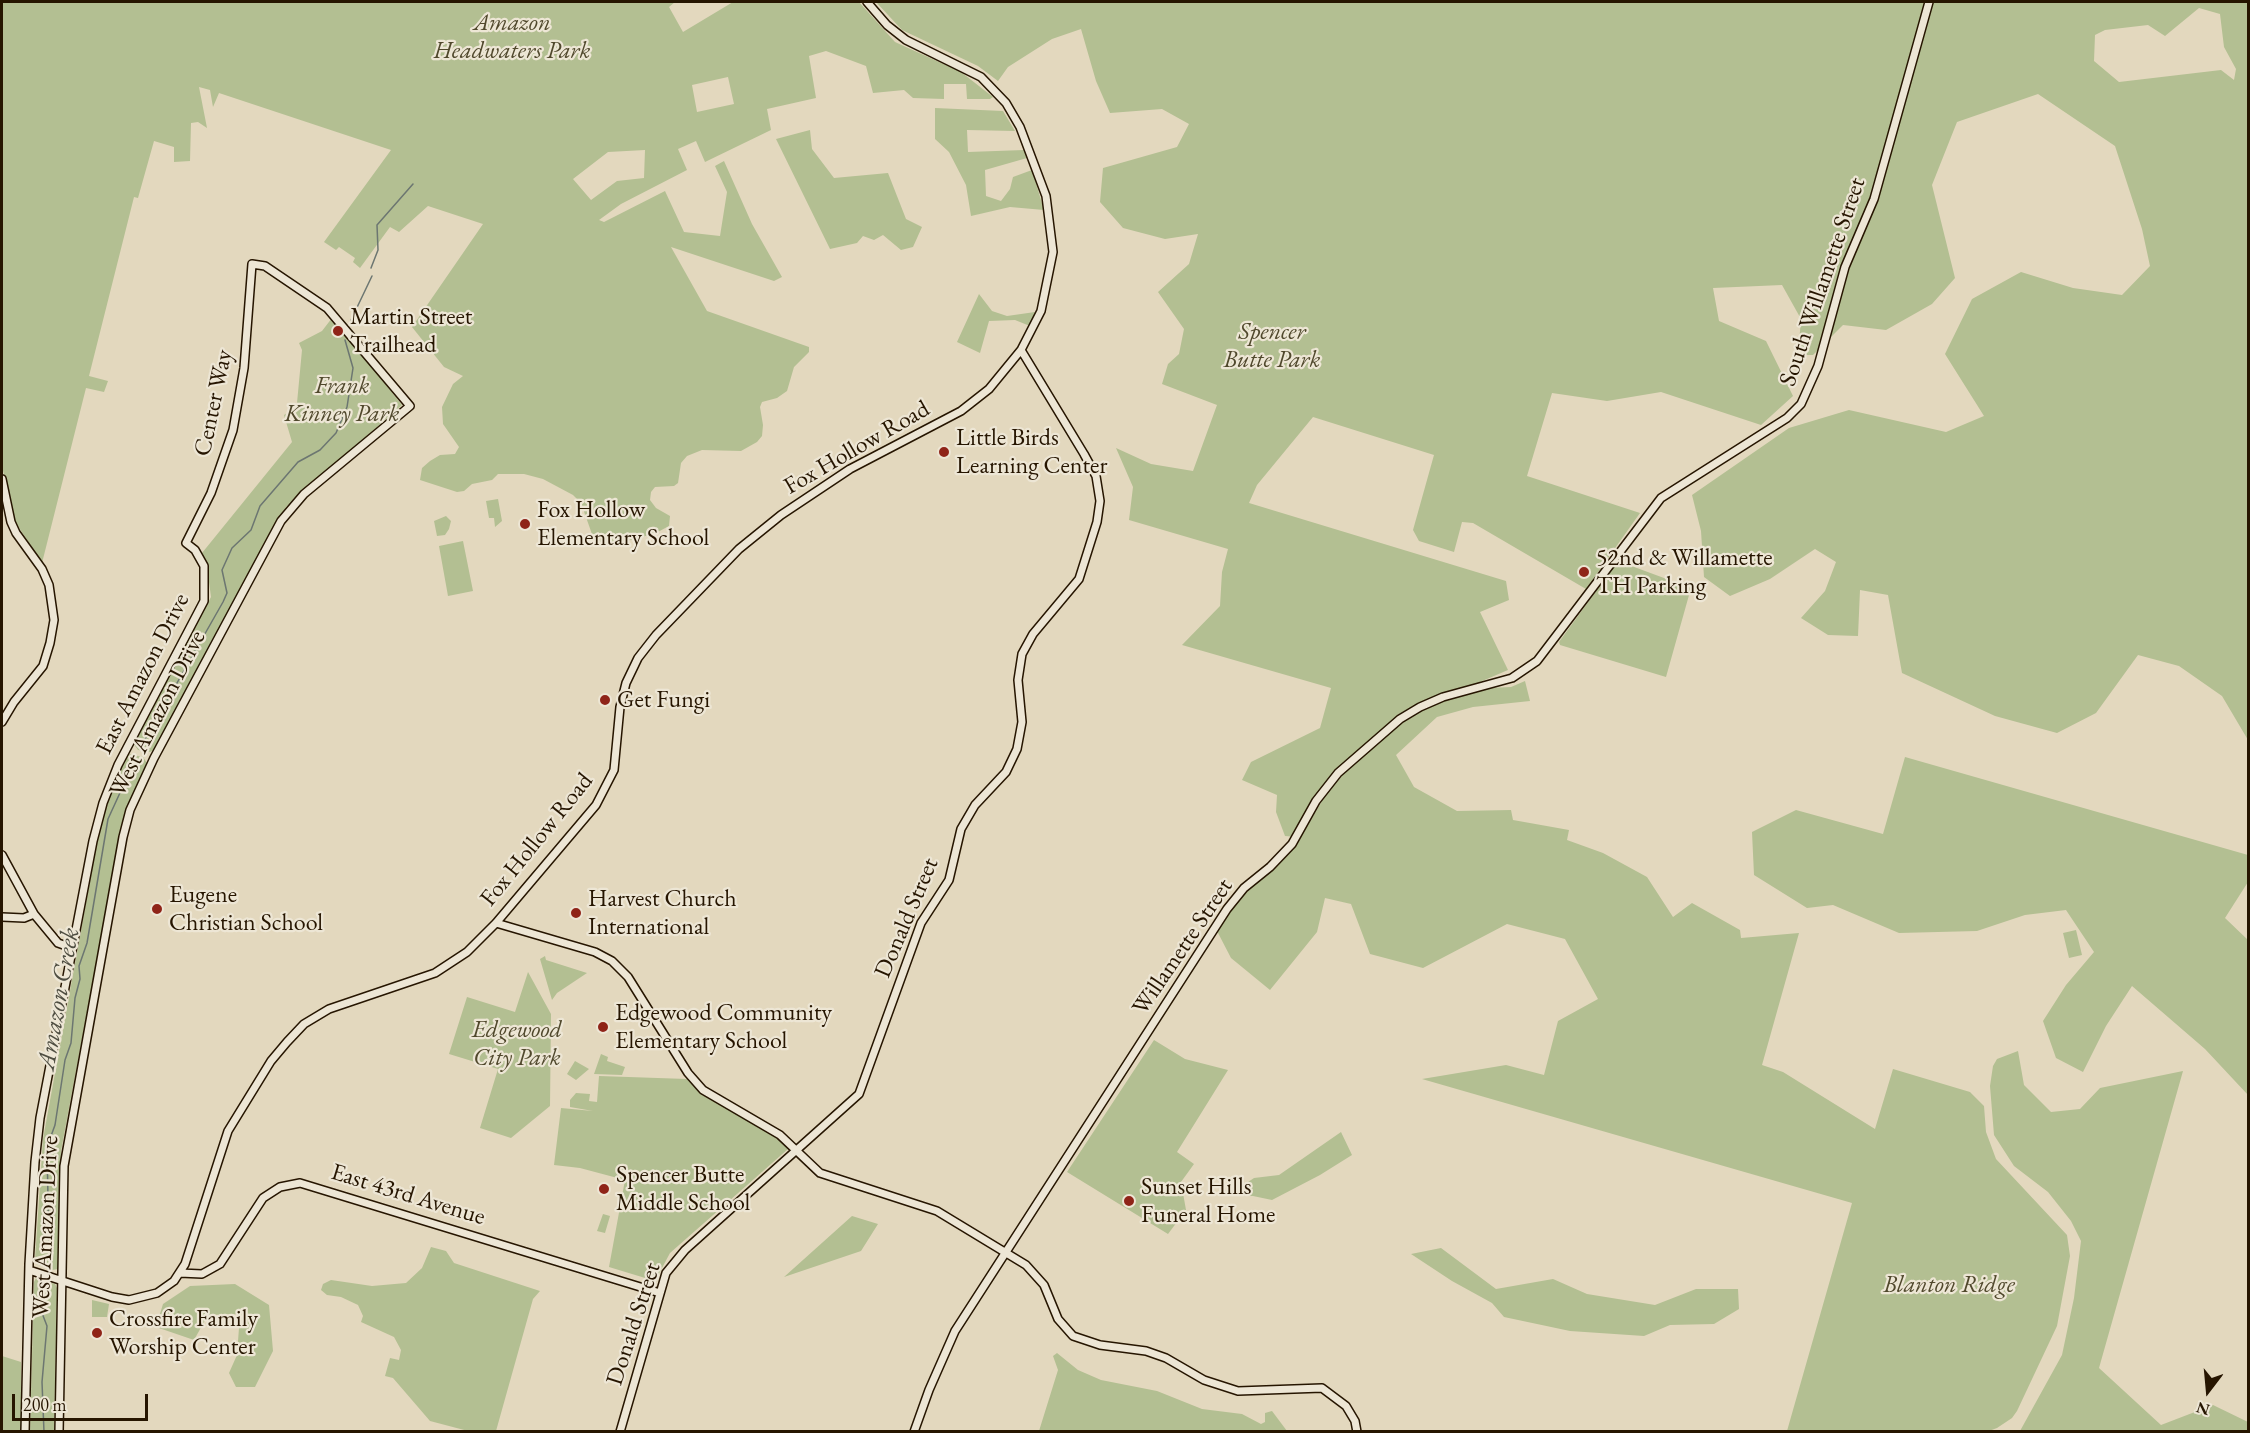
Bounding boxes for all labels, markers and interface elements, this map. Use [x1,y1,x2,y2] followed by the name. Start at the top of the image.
[434,9,590,65] park label: Amazon Headwaters Park
[1774,174,1872,390] street label: South Willamette Street
[350,303,472,359] place label: Martin Street Trailhead
[1224,318,1320,374] park label: Spencer Butte Park
[331,324,345,338] marker: Martin Street Trailhead
[189,347,239,459] street label: Center Way
[285,372,399,428] park label: Frank Kinney Park
[779,395,935,501] street label: Fox Hollow Road
[956,424,1107,480] place label: Little Birds Learning Center
[937,445,951,459] marker: Little Birds Learning Center
[537,496,709,552] place label: Fox Hollow Elementary School
[518,517,532,531] marker: Fox Hollow Elementary School
[1596,544,1773,600] place label: 52nd & Willamette TH Parking
[1577,565,1591,579] marker: 52nd & Willamette TH Parking
[90,589,196,759] street label: East Amazon Drive
[104,626,212,802] street label: West Amazon Drive
[617,686,710,714] place label: Get Fungi
[598,693,612,707] marker: Get Fungi
[474,768,600,912] street label: Fox Hollow Road
[869,854,945,982] street label: Donald Street
[1127,873,1239,1021] street label: Willamette Street
[169,881,323,937] place label: Eugene Christian School
[588,885,737,941] place label: Harvest Church International
[150,902,164,916] marker: Eugene Christian School
[569,906,583,920] marker: Harvest Church International
[31,925,87,1073] water label: Amazon Creek
[615,999,832,1055] place label: Edgewood Community Elementary School
[472,1016,562,1072] park label: Edgewood City Park
[596,1020,610,1034] marker: Edgewood Community Elementary School
[27,1135,65,1319] street label: West Amazon Drive
[328,1158,488,1232] street label: East 43rd Avenue
[616,1161,750,1217] place label: Spencer Butte Middle School
[1141,1173,1275,1229] place label: Sunset Hills Funeral Home
[597,1182,611,1196] marker: Spencer Butte Middle School
[1122,1194,1136,1208] marker: Sunset Hills Funeral Home
[601,1259,667,1389] street label: Donald Street
[1883,1271,2015,1299] park label: Blanton Ridge
[109,1305,258,1361] place label: Crossfire Family Worship Center
[90,1326,104,1340] marker: Crossfire Family Worship Center
[2178,1361,2238,1421] north arrow
[15,1382,152,1420] scale bar
[23,1393,67,1416] text: 200 m
[2194,1397,2212,1421] text: N

